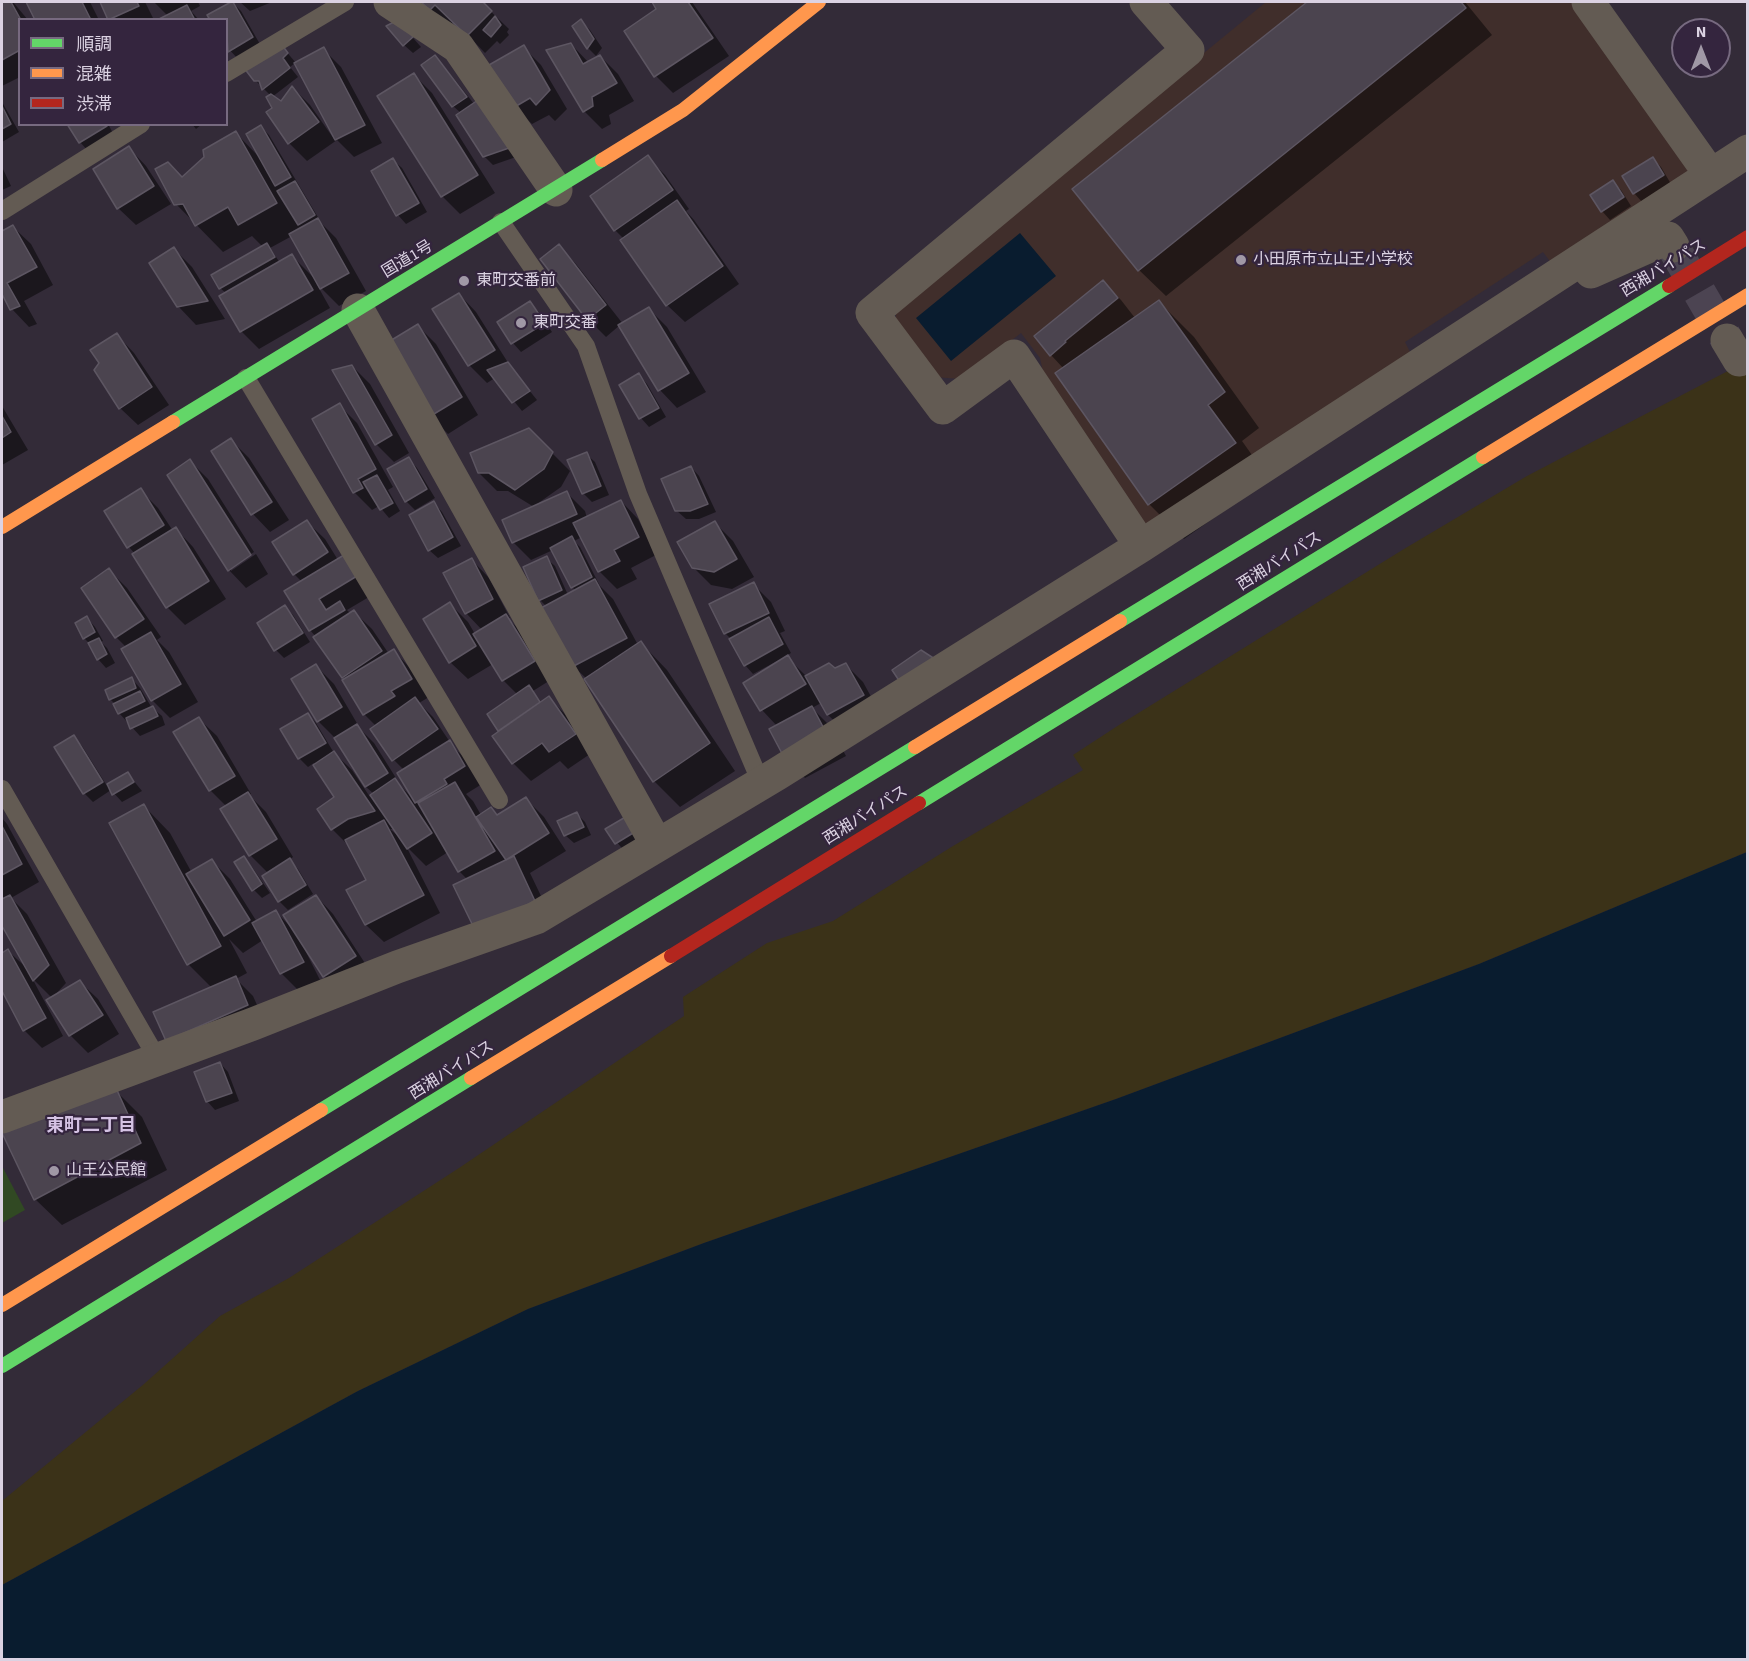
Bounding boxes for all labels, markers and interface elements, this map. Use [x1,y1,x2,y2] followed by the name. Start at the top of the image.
[18,18,228,126] legend
[1671,18,1731,78] north arrow
[1696,21,1706,43] text: N
[76,32,112,57] text: 順調
[76,62,112,87] text: 混雑
[76,92,112,117] text: 渋滞
[1618,236,1710,302] street label: 西湘バイパス
[379,237,437,283] street label: 国道1号
[1253,250,1413,270] place label: 小田原市立山王小学校
[1234,253,1248,267] marker: 小田原市立山王小学校
[476,271,556,291] place label: 東町交番前
[457,274,471,288] marker: 東町交番前
[533,313,597,333] place label: 東町交番
[514,316,528,330] marker: 東町交番
[1234,528,1326,596] street label: 西湘バイパス
[820,782,912,850] street label: 西湘バイパス
[406,1037,498,1105] street label: 西湘バイパス
[46,1116,136,1138] district label: 東町二丁目
[66,1161,146,1181] place label: 山王公民館
[47,1164,61,1178] marker: 山王公民館

